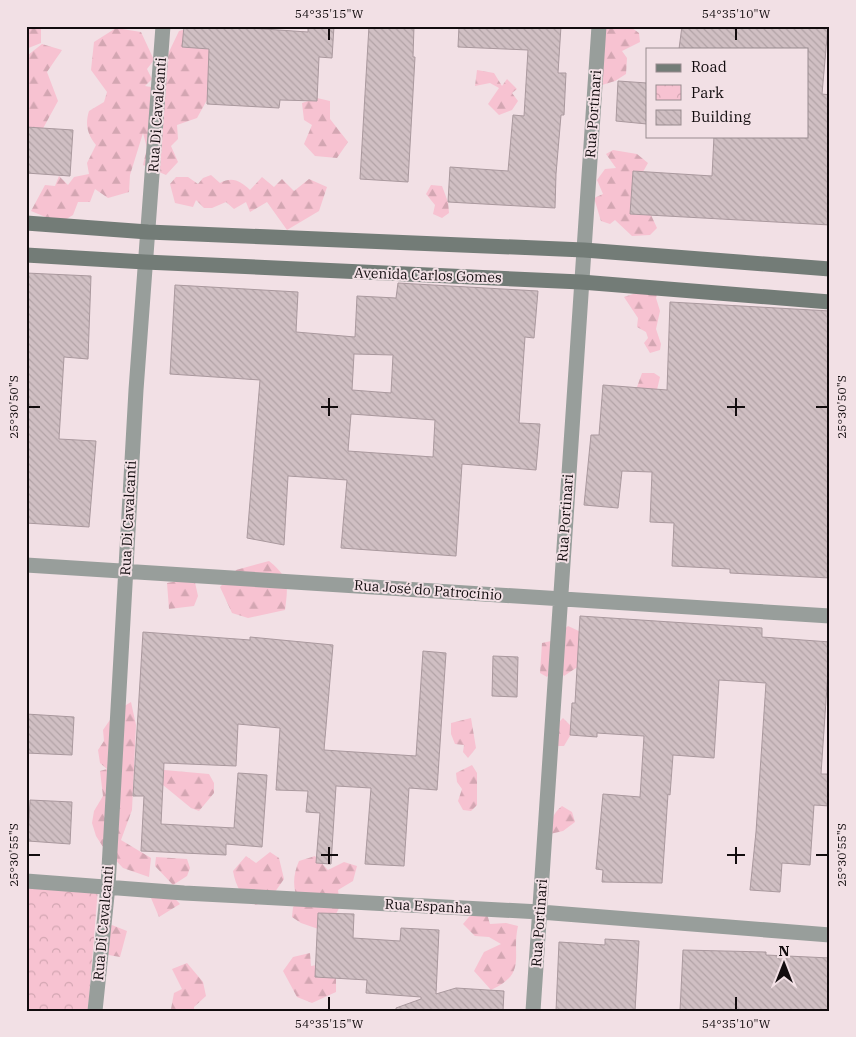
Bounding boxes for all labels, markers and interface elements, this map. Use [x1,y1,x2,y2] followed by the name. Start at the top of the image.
[295,6,364,21] text: 54°35'15"W
[702,6,771,21] text: 54°35'10"W
[646,48,808,138] legend
[144,57,170,173] street label: Rua Di Cavalcanti
[691,57,727,76] text: Road
[581,69,605,159] street label: Rua Portinari
[691,83,724,102] text: Park
[691,107,751,126] text: Building
[354,263,502,287] street label: Avenida Carlos Gomes
[6,375,21,439] text: 25°30'50"S
[834,375,849,439] text: 25°30'50"S
[116,460,140,576] street label: Rua Di Cavalcanti
[553,473,577,563] street label: Rua Portinari
[353,576,503,604] street label: Rua José do Patrocínio
[6,823,21,887] text: 25°30'55"S
[834,823,849,887] text: 25°30'55"S
[89,865,117,981] street label: Rua Di Cavalcanti
[527,878,551,968] street label: Rua Portinari
[384,895,472,917] street label: Rua Espanha
[758,940,808,990] north arrow
[778,942,790,960] text: N
[295,1016,364,1031] text: 54°35'15"W
[702,1016,771,1031] text: 54°35'10"W

